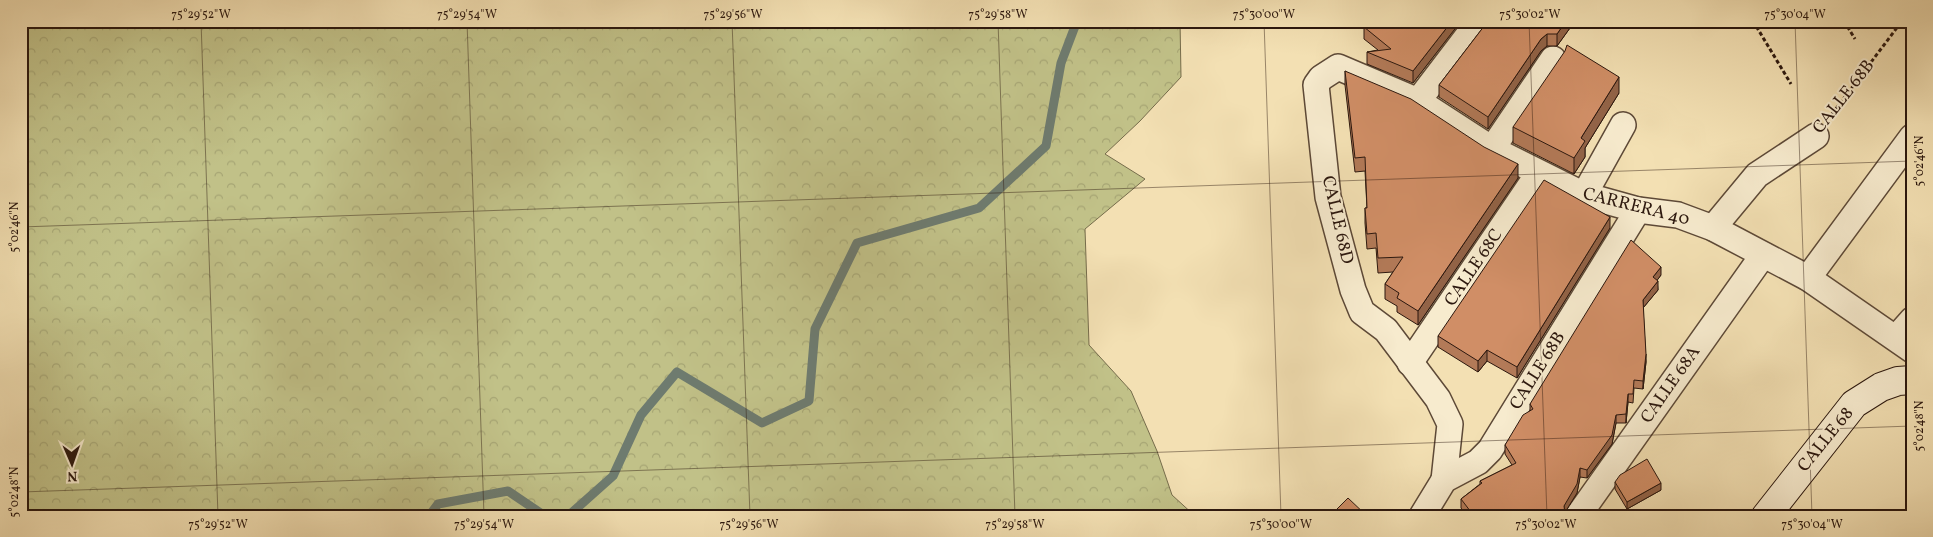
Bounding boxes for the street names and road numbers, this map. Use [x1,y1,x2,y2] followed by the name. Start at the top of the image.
[1807,55,1881,139] street label: CALLE 68B
[1315,173,1359,267] street label: CALLE 68D
[1580,182,1692,232] street label: CARRERA 40
[1439,224,1509,312] street label: CALLE 68C
[1504,327,1572,415] street label: CALLE 68B
[1635,341,1707,429] street label: CALLE 68A
[1792,402,1860,478] street label: CALLE 68

